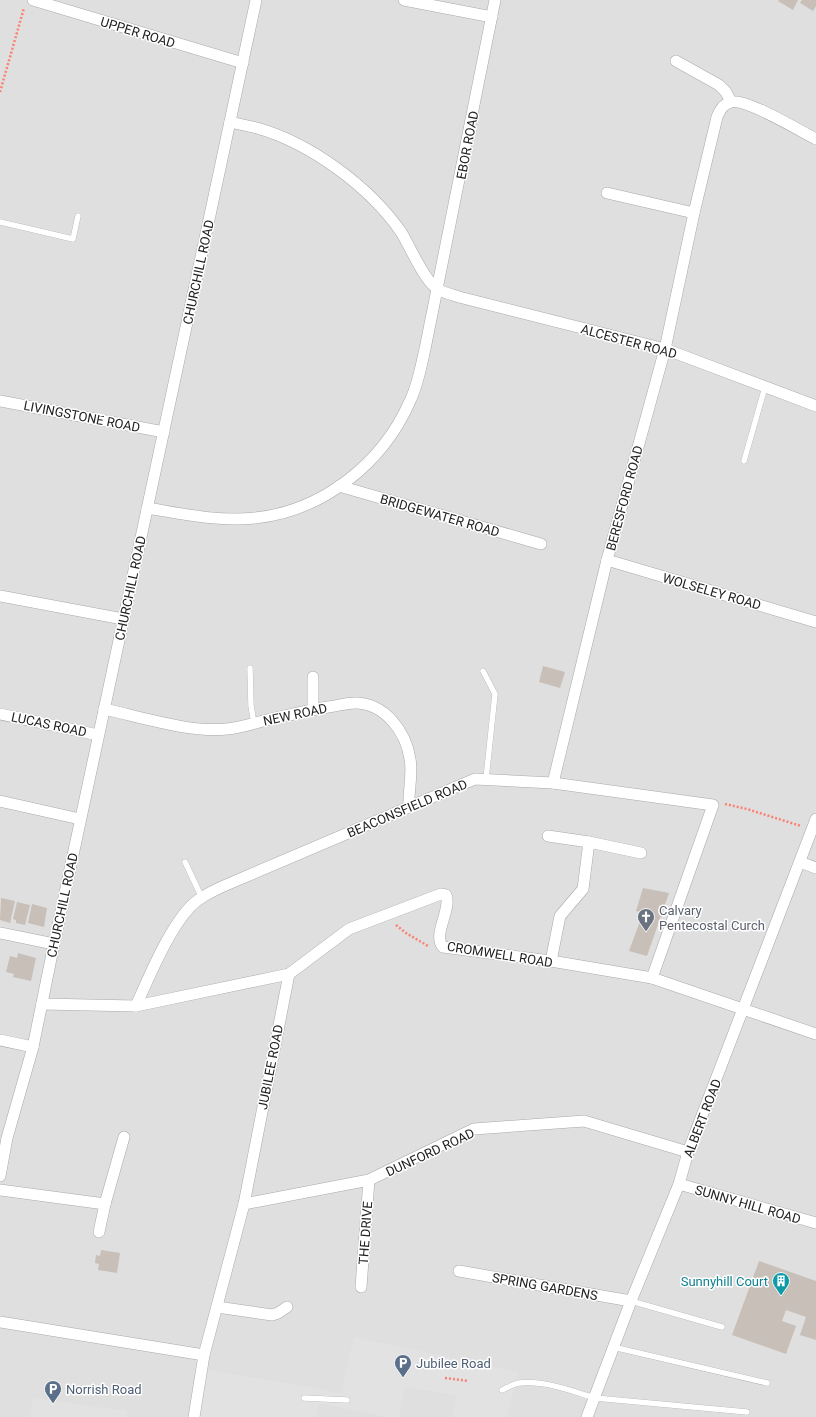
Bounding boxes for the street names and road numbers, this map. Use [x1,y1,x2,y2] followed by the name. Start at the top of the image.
[99,14,177,51] street label: UPPER ROAD
[453,110,481,181] street label: EBOR ROAD
[180,218,217,326] street label: CHURCHILL ROAD
[579,321,679,362] street label: ALCESTER ROAD
[22,398,141,435] street label: LIVINGSTONE ROAD
[603,444,646,552] street label: BERESFORD ROAD
[378,491,501,540] street label: BRIDGEWATER ROAD
[112,534,149,642] street label: CHURCHILL ROAD
[661,570,763,613] street label: WOLSELEY ROAD
[262,700,329,729] street label: NEW ROAD
[10,709,88,740] street label: LUCAS ROAD
[345,776,469,841] street label: BEACONSFIELD ROAD
[44,851,81,959] street label: CHURCHILL ROAD
[446,939,554,970] street label: CROMWELL ROAD
[255,1023,286,1111] street label: JUBILEE ROAD
[681,1077,724,1160] street label: ALBERT ROAD
[384,1125,477,1180] street label: DUNFORD ROAD
[693,1182,803,1227] street label: SUNNY HILL ROAD
[356,1201,375,1265] street label: THE DRIVE
[491,1270,599,1303] street label: SPRING GARDENS

